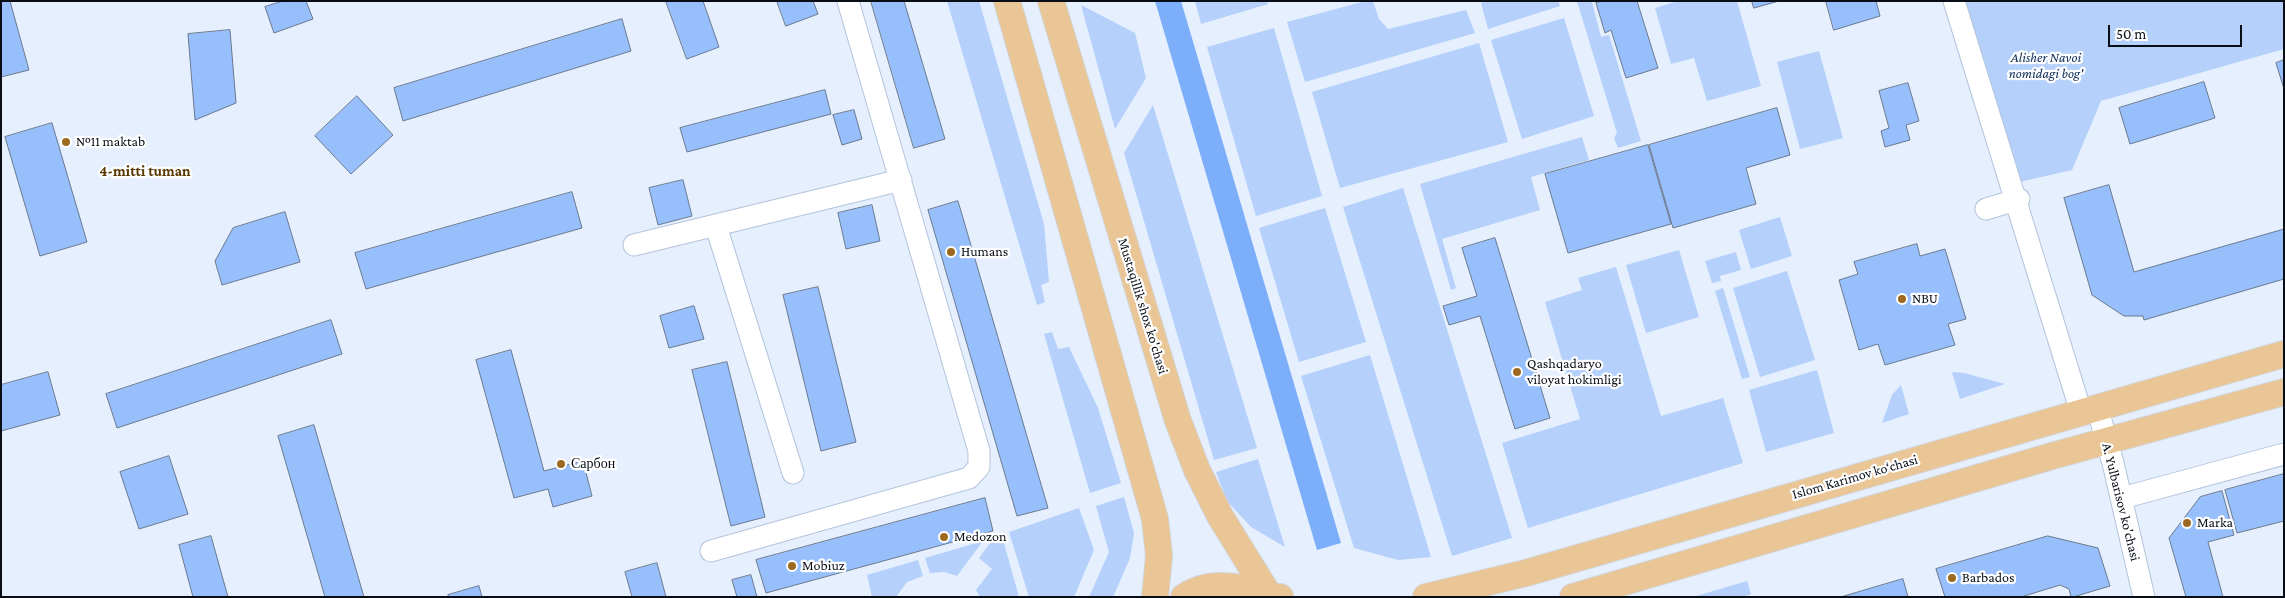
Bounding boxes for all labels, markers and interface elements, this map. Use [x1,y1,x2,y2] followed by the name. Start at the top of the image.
[2110,15,2244,47] scale bar
[2116,26,2146,42] text: 50 m
[2009,50,2083,82] park label: Alisher Navoi nomidagi bog'
[76,134,145,150] place label: №11 maktab
[60,136,72,148] marker: №11 maktab
[99,162,191,180] district label: 4-mitti tuman
[1114,236,1172,376] street label: Mustaqillik shox ko'chasi
[961,244,1008,260] place label: Humans
[945,246,957,258] marker: Humans
[1912,291,1938,307] place label: NBU
[1896,293,1908,305] marker: NBU
[1527,356,1622,388] place label: Qashqadaryo viloyat hokimligi
[1511,366,1523,378] marker: Qashqadaryo viloyat hokimligi
[2098,441,2144,563] street label: A. Yulbarisov ko'chasi
[1790,451,1920,503] street label: Islom Karimov ko‘chasi
[571,456,615,472] place label: Сарбон
[555,458,567,470] marker: Сарбон
[2197,515,2233,531] place label: Marka
[2181,517,2193,529] marker: Marka
[954,529,1006,545] place label: Medozon
[938,531,950,543] marker: Medozon
[802,558,845,574] place label: Mobiuz
[786,560,798,572] marker: Mobiuz
[1962,570,2015,586] place label: Barbados
[1946,572,1958,584] marker: Barbados

